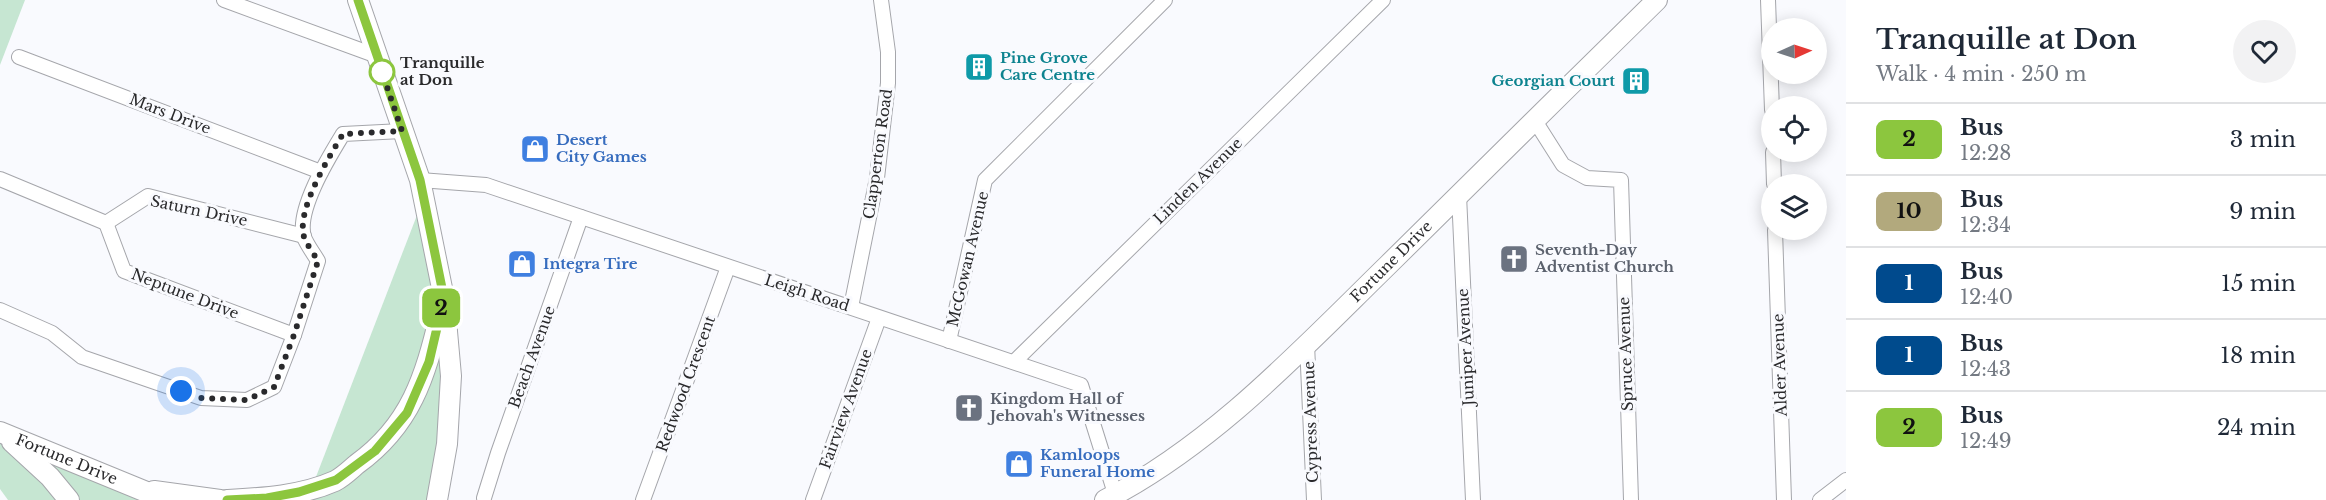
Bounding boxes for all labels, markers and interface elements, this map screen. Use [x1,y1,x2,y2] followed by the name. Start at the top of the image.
[1761,18,1827,84] north arrow
[1761,18,1827,240] map controls
[2233,20,2296,83] button: heart
[1876,22,2137,57] text: Tranquille at Don
[1000,48,1095,84] place label: Pine Grove Care Centre
[963,51,995,83] building icon: Pine Grove Care Centre
[400,53,485,89] place label: Tranquille at Don
[369,59,395,85] marker: Tranquille at Don
[1876,62,2086,86] text: Walk · 4 min · 250 m
[1620,65,1652,97] building icon: Georgian Court
[1492,71,1615,90] place label: Georgian Court
[859,88,896,220] street label: Clapperton Road
[127,89,214,138] street label: Mars Drive
[1761,96,1827,162] button: locate
[1960,114,2003,141] text: Bus
[1902,126,1916,152] text: 2
[2230,126,2296,153] text: 3 min
[556,130,647,166] place label: Desert City Games
[519,133,551,165] shop icon: Desert City Games
[1149,133,1246,228] street label: Linden Avenue
[1960,141,2011,165] text: 12:28
[1761,174,1827,240] button: layers
[1960,186,2003,213] text: Bus
[943,189,992,329] street label: McGowan Avenue
[149,191,249,230] street label: Saturn Drive
[1896,198,1922,224] text: 10
[2229,198,2296,225] text: 9 min
[1960,213,2011,237] text: 12:34
[1346,217,1436,306] street label: Fortune Drive
[1534,240,1674,276] place label: Seventh-Day Adventist Church
[1498,243,1530,275] church icon: Seventh-Day Adventist Church
[506,248,538,280] shop icon: Integra Tire
[543,254,638,273] place label: Integra Tire
[1960,258,2003,285] text: Bus
[129,264,242,323] street label: Neptune Drive
[762,270,852,315] street label: Leigh Road
[1904,270,1914,296] text: 1
[2221,270,2296,297] text: 15 min
[1960,285,2013,309] text: 12:40
[422,288,460,328] line badge: 2
[1453,288,1478,408] street label: Juniper Avenue
[434,295,448,321] text: 2
[1614,296,1637,412] street label: Spruce Avenue
[504,303,559,411] street label: Beach Avenue
[652,313,719,455] street label: Redwood Crescent
[1768,313,1791,418] street label: Alder Avenue
[1960,330,2003,357] text: Bus
[1904,342,1914,368] text: 1
[2220,342,2296,369] text: 18 min
[815,346,876,471] street label: Fairview Avenue
[1960,357,2011,381] text: 12:43
[1299,361,1322,483] street label: Cypress Avenue
[166,376,196,406] your location
[987,389,1145,425] place label: Kingdom Hall of Jehovah's Witnesses
[953,392,985,424] church icon: Kingdom Hall of Jehovah's Witnesses
[1960,402,2003,429] text: Bus
[1902,414,1916,440] text: 2
[2217,414,2296,441] text: 24 min
[1960,429,2012,453] text: 12:49
[13,430,121,488] street label: Fortune Drive
[1040,445,1155,481] place label: Kamloops Funeral Home
[1003,448,1035,480] shop icon: Kamloops Funeral Home

